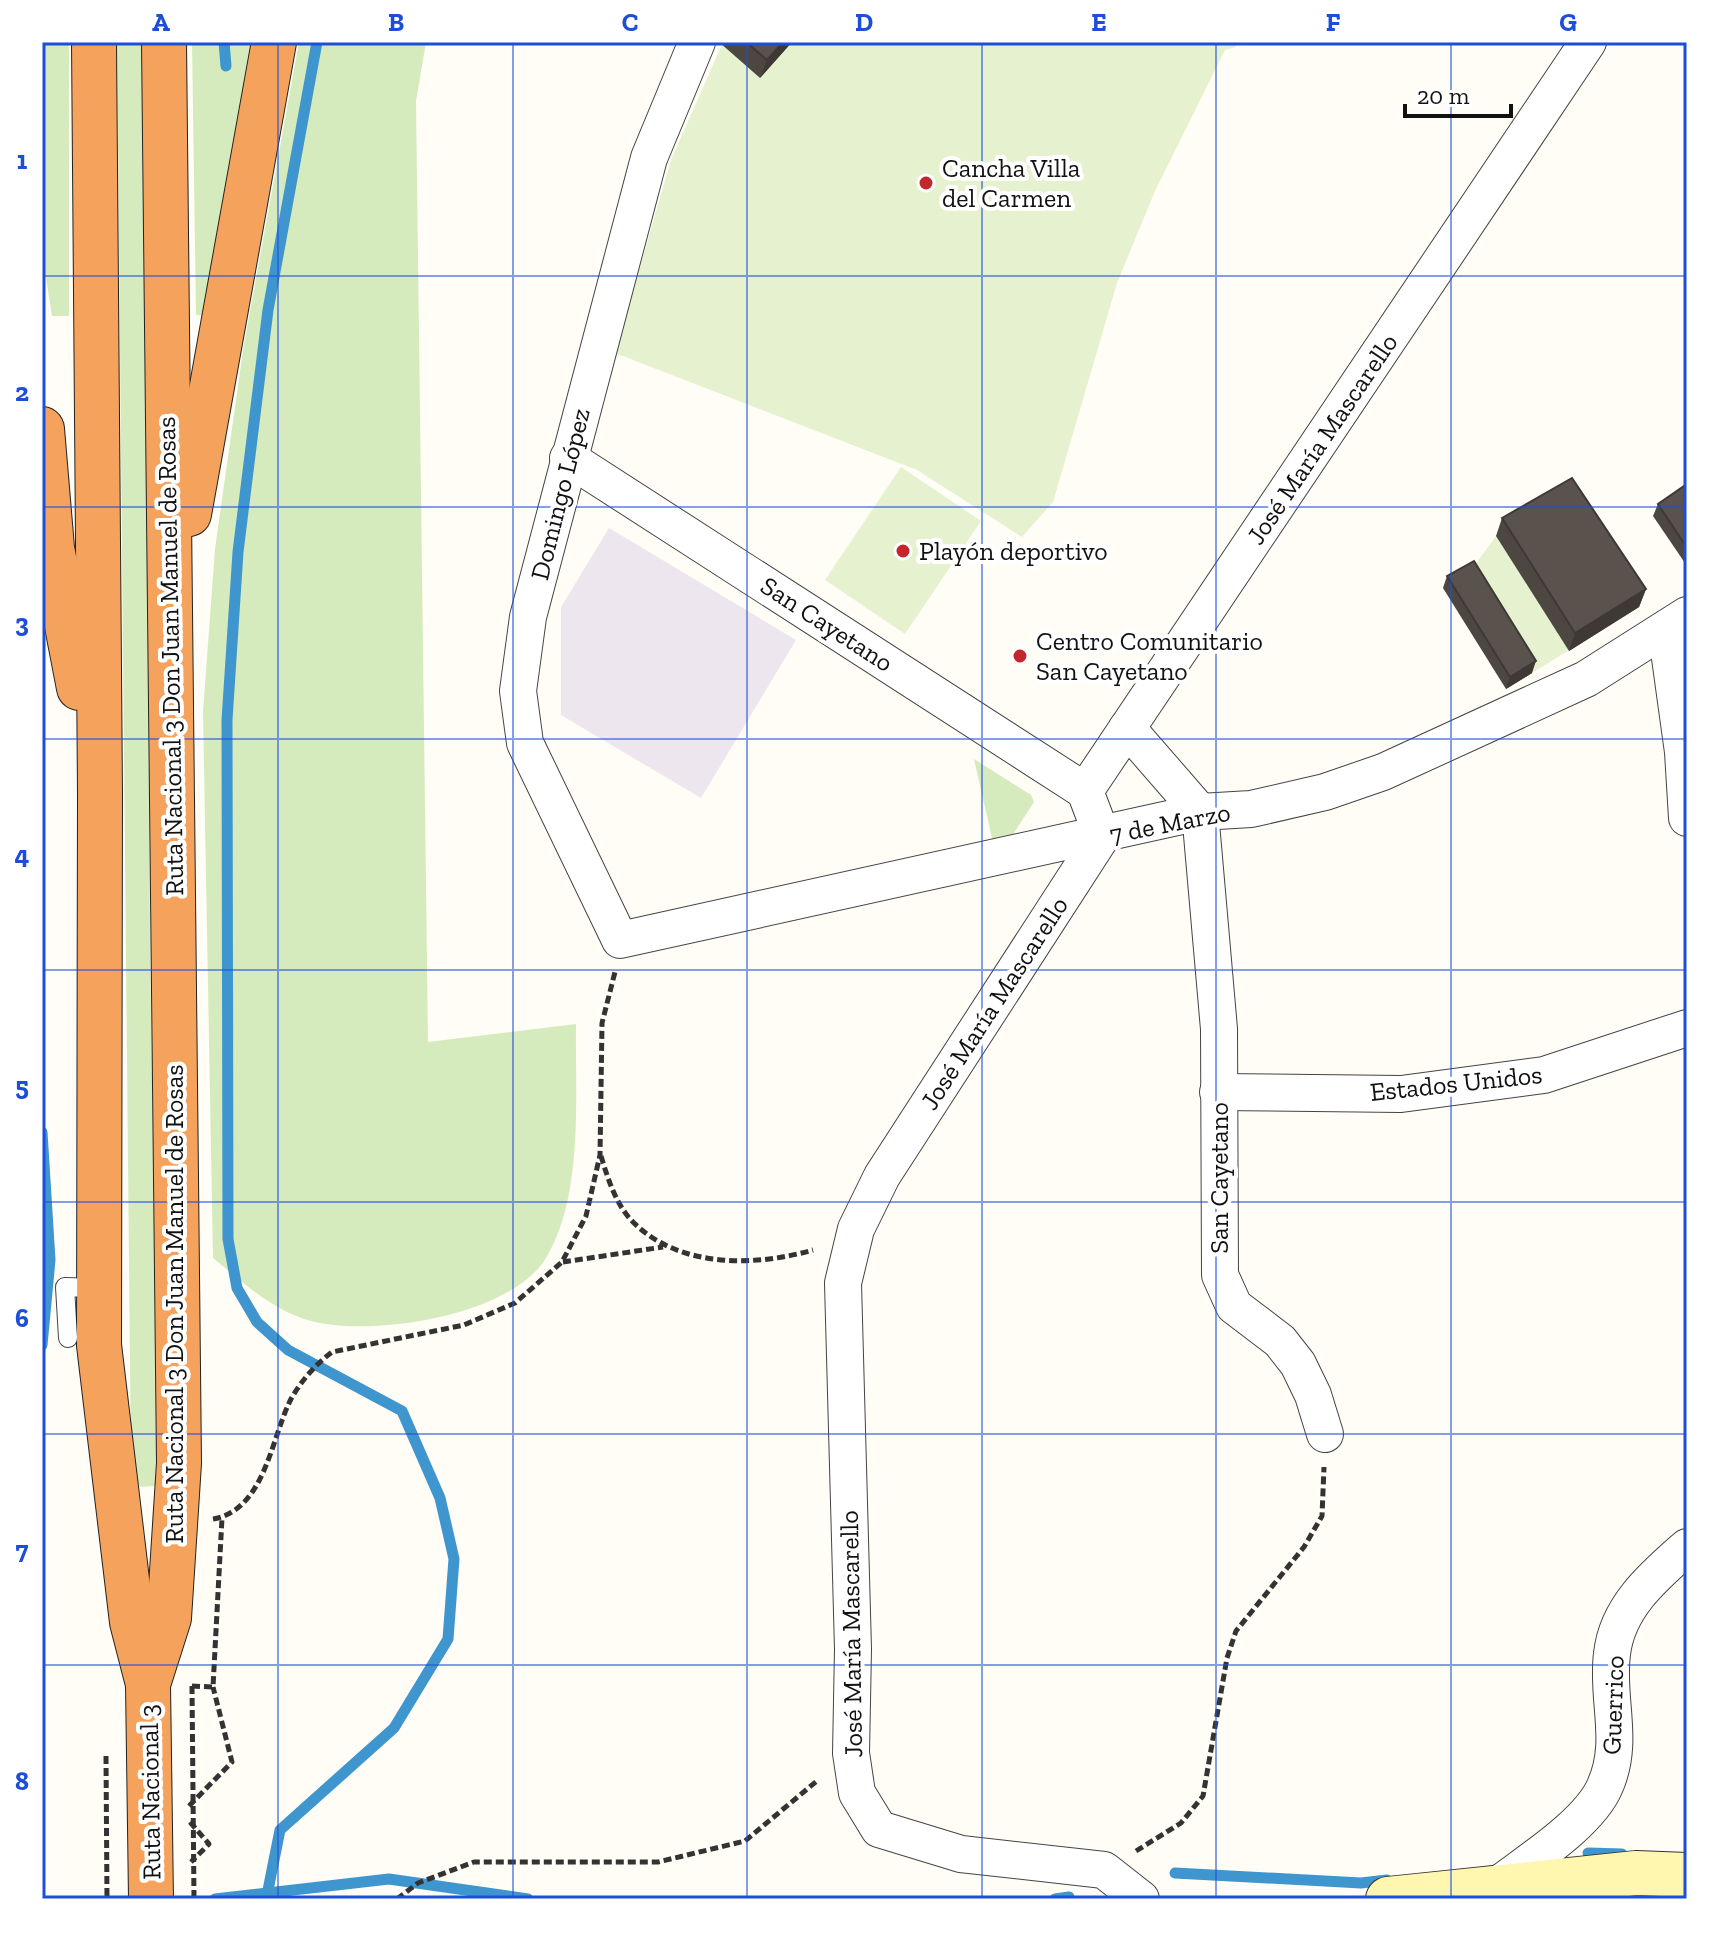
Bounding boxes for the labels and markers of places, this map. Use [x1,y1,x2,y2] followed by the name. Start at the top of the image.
[942,152,1081,214] place label: Cancha Villa del Carmen
[917,174,935,192] marker: Cancha Villa del Carmen
[919,535,1108,567] place label: Playón deportivo
[894,542,912,560] marker: Playón deportivo
[1036,625,1263,687] place label: Centro Comunitario San Cayetano
[1011,647,1029,665] marker: Centro Comunitario San Cayetano

